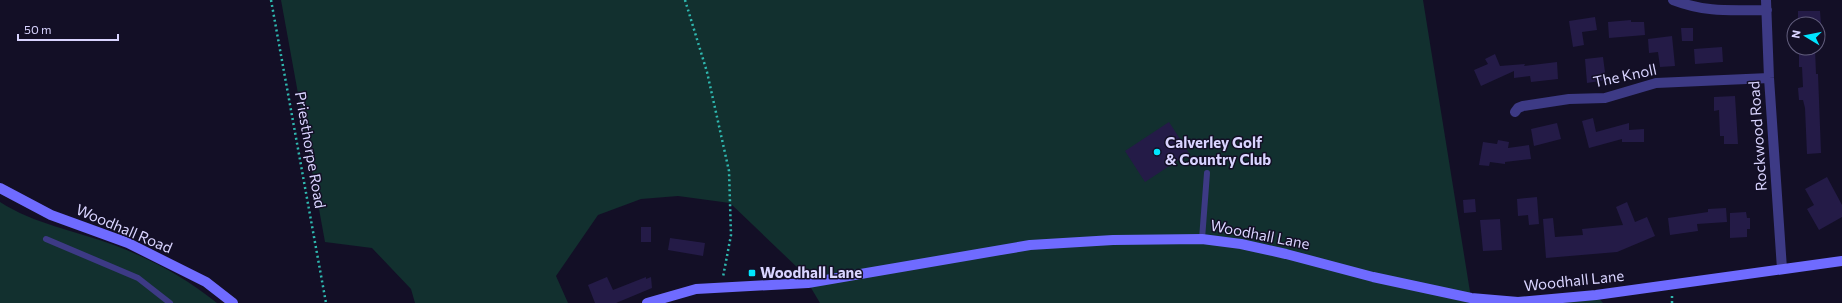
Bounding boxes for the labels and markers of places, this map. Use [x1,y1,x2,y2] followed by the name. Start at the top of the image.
[1165,133,1271,168] place label: Calverley Golf & Country Club
[1152,147,1162,157] marker: Calverley Golf & Country Club
[760,263,862,281] place label: Woodhall Lane
[747,268,757,278] marker: Woodhall Lane

